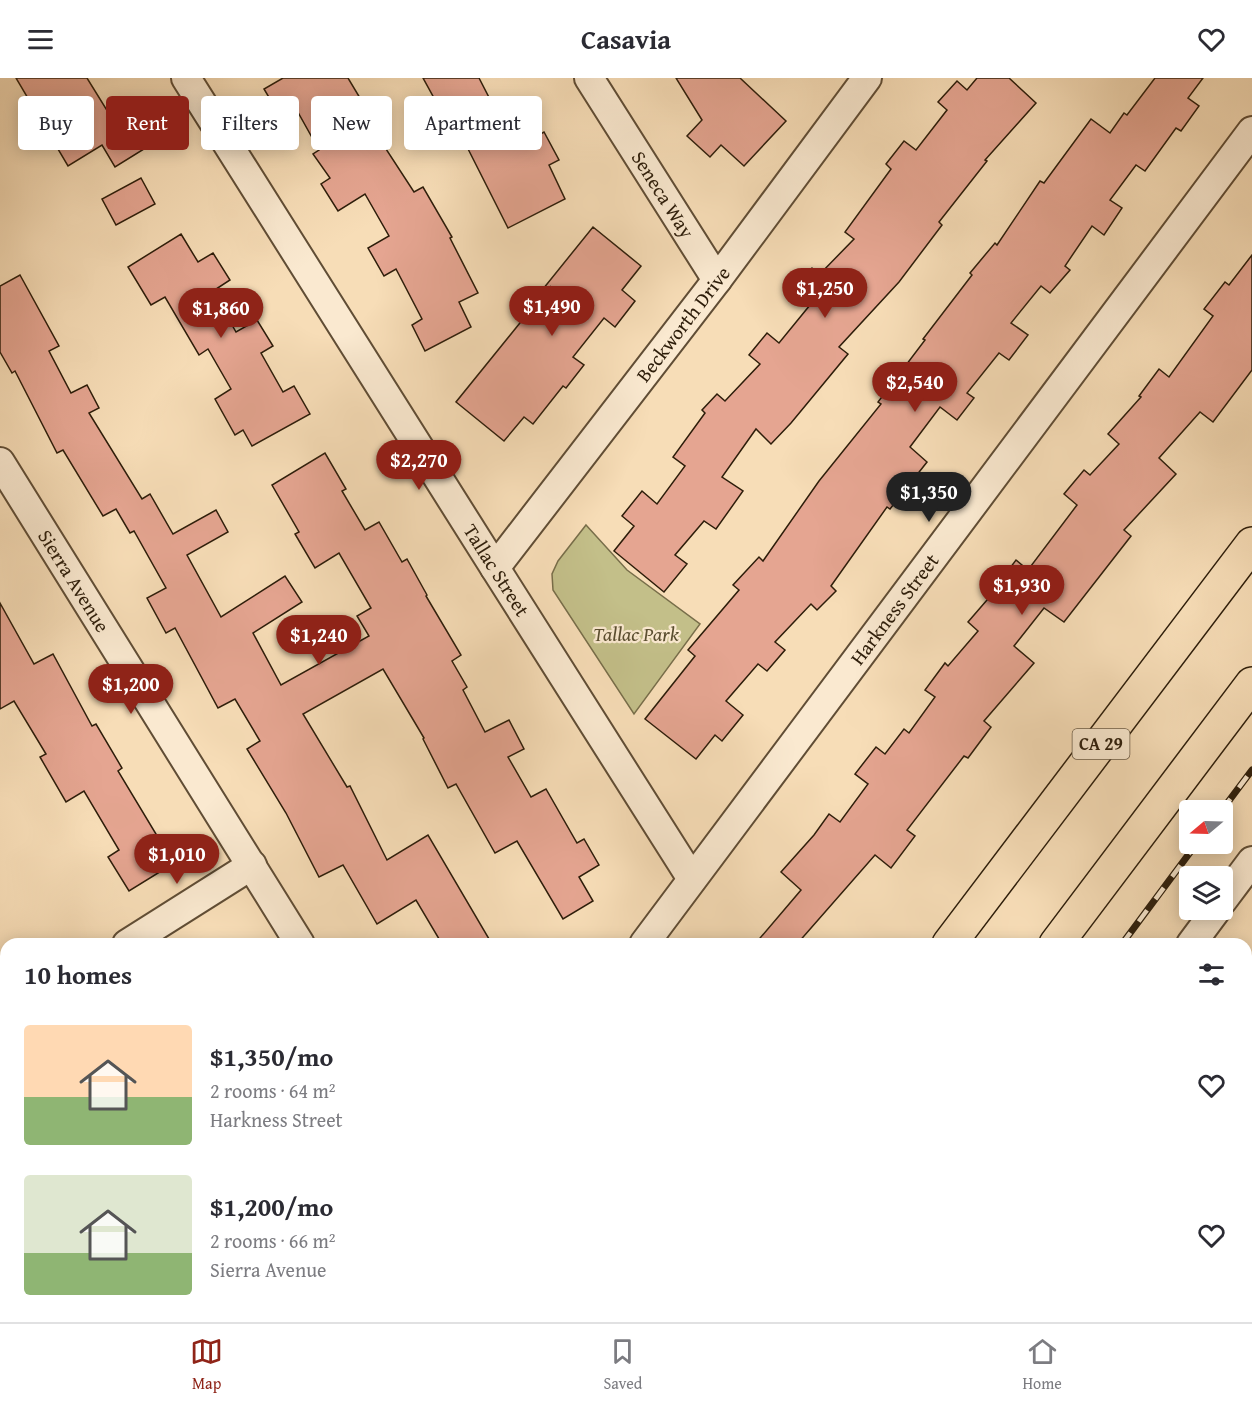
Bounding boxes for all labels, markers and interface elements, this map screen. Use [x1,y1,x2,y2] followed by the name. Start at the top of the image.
[581,19,671,59] text: Casavia
[24,23,57,56] icon: menu
[1195,23,1228,56] icon: heart
[18,96,94,150] chip: Buy
[106,96,189,150] chip: Rent
[201,96,299,150] chip: Filters
[311,96,392,150] chip: New
[404,96,542,150] chip: Apartment
[625,145,702,244] street label: Seneca Way
[629,260,737,388] street label: Beckworth Drive
[776,268,874,319] pin: $1,250
[796,273,854,302] text: $1,250
[503,286,601,337] pin: $1,490
[172,288,270,339] pin: $1,860
[523,291,581,320] text: $1,490
[192,293,250,322] text: $1,860
[866,362,964,413] pin: $2,540
[886,367,944,396] text: $2,540
[370,440,468,491] pin: $2,270
[390,445,448,474] text: $2,270
[880,472,978,523] pin: $1,350
[900,477,958,506] text: $1,350
[457,518,537,622] street label: Tallac Street
[31,524,117,638] street label: Sierra Avenue
[843,547,945,671] street label: Harkness Street
[973,565,1071,616] pin: $1,930
[993,570,1051,599] text: $1,930
[270,615,368,666] pin: $1,240
[593,619,680,648] park label: Tallac Park
[290,620,348,649] text: $1,240
[82,664,180,715] pin: $1,200
[102,669,160,698] text: $1,200
[1072,729,1130,759] road number: CA 29
[1179,800,1233,854] north arrow
[1179,800,1233,920] map controls
[128,834,226,885] pin: $1,010
[148,839,206,868] text: $1,010
[1179,866,1233,920] button: layers
[24,955,132,994] text: 10 homes
[1195,958,1228,991] icon: filters
[210,1037,333,1076] text: $1,350/mo
[72,1049,144,1121] icon: home
[1195,1069,1228,1102] icon: heart
[210,1076,336,1105] text: 2 rooms · 64 m²
[210,1105,343,1134] text: Harkness Street
[210,1187,333,1226] text: $1,200/mo
[72,1199,144,1271] icon: home
[1195,1219,1228,1252] icon: heart
[210,1226,336,1255] text: 2 rooms · 66 m²
[210,1255,326,1284] text: Sierra Avenue
[190,1335,223,1395] tab: Map
[603,1335,642,1395] tab: Saved
[1022,1335,1062,1395] tab: Home

